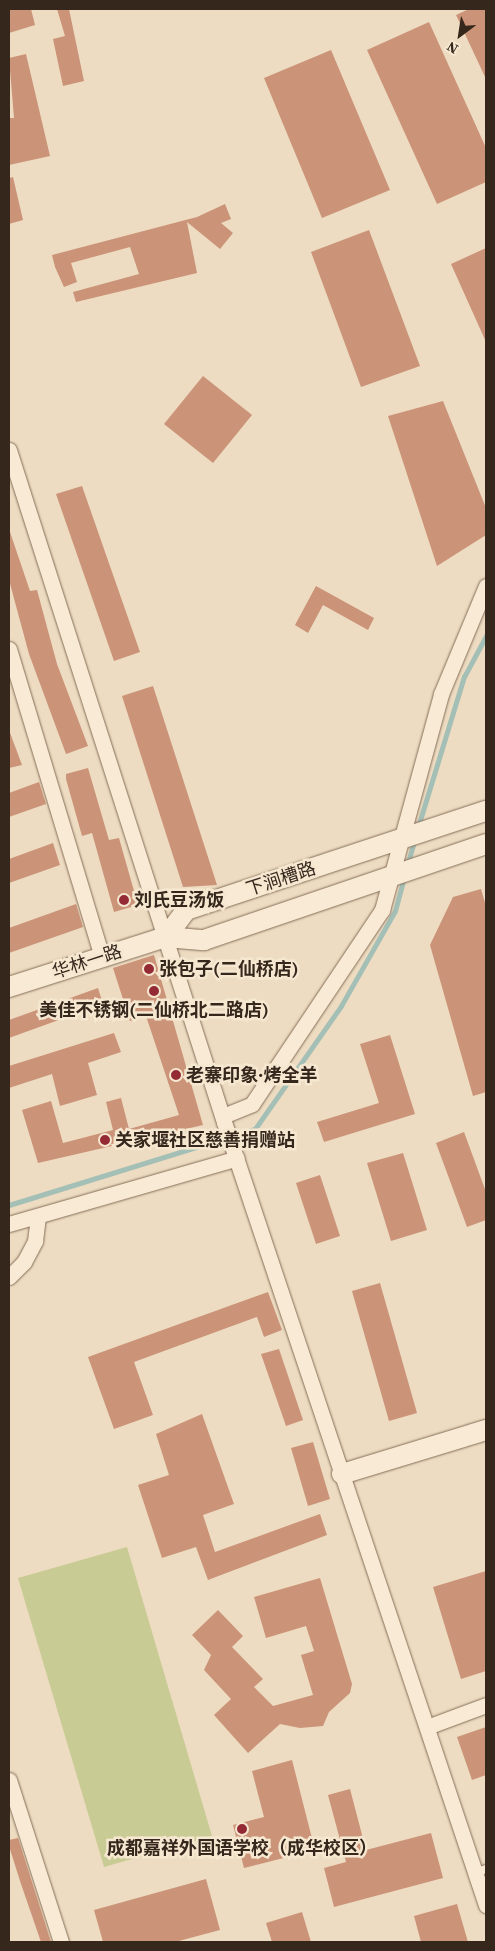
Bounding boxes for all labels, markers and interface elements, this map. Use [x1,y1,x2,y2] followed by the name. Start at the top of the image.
[435,10,485,60] north arrow
[443,37,462,59] text: N
[243,858,319,900] street label: 下涧槽路
[134,889,224,911] place label: 刘氏豆汤饭
[118,894,130,906] marker: 刘氏豆汤饭
[49,941,125,983] street label: 华林一路
[159,958,299,980] place label: 张包子(二仙桥店)
[143,963,155,975] marker: 张包子(二仙桥店)
[148,985,160,997] marker: 美佳不锈钢(二仙桥北二路店)
[39,999,269,1021] place label: 美佳不锈钢(二仙桥北二路店)
[186,1064,317,1086] place label: 老寨印象·烤全羊
[170,1069,182,1081] marker: 老寨印象·烤全羊
[115,1129,295,1151] place label: 关家堰社区慈善捐赠站
[99,1134,111,1146] marker: 关家堰社区慈善捐赠站
[236,1823,248,1835] marker: 成都嘉祥外国语学校（成华校区）
[107,1837,377,1859] place label: 成都嘉祥外国语学校（成华校区）

